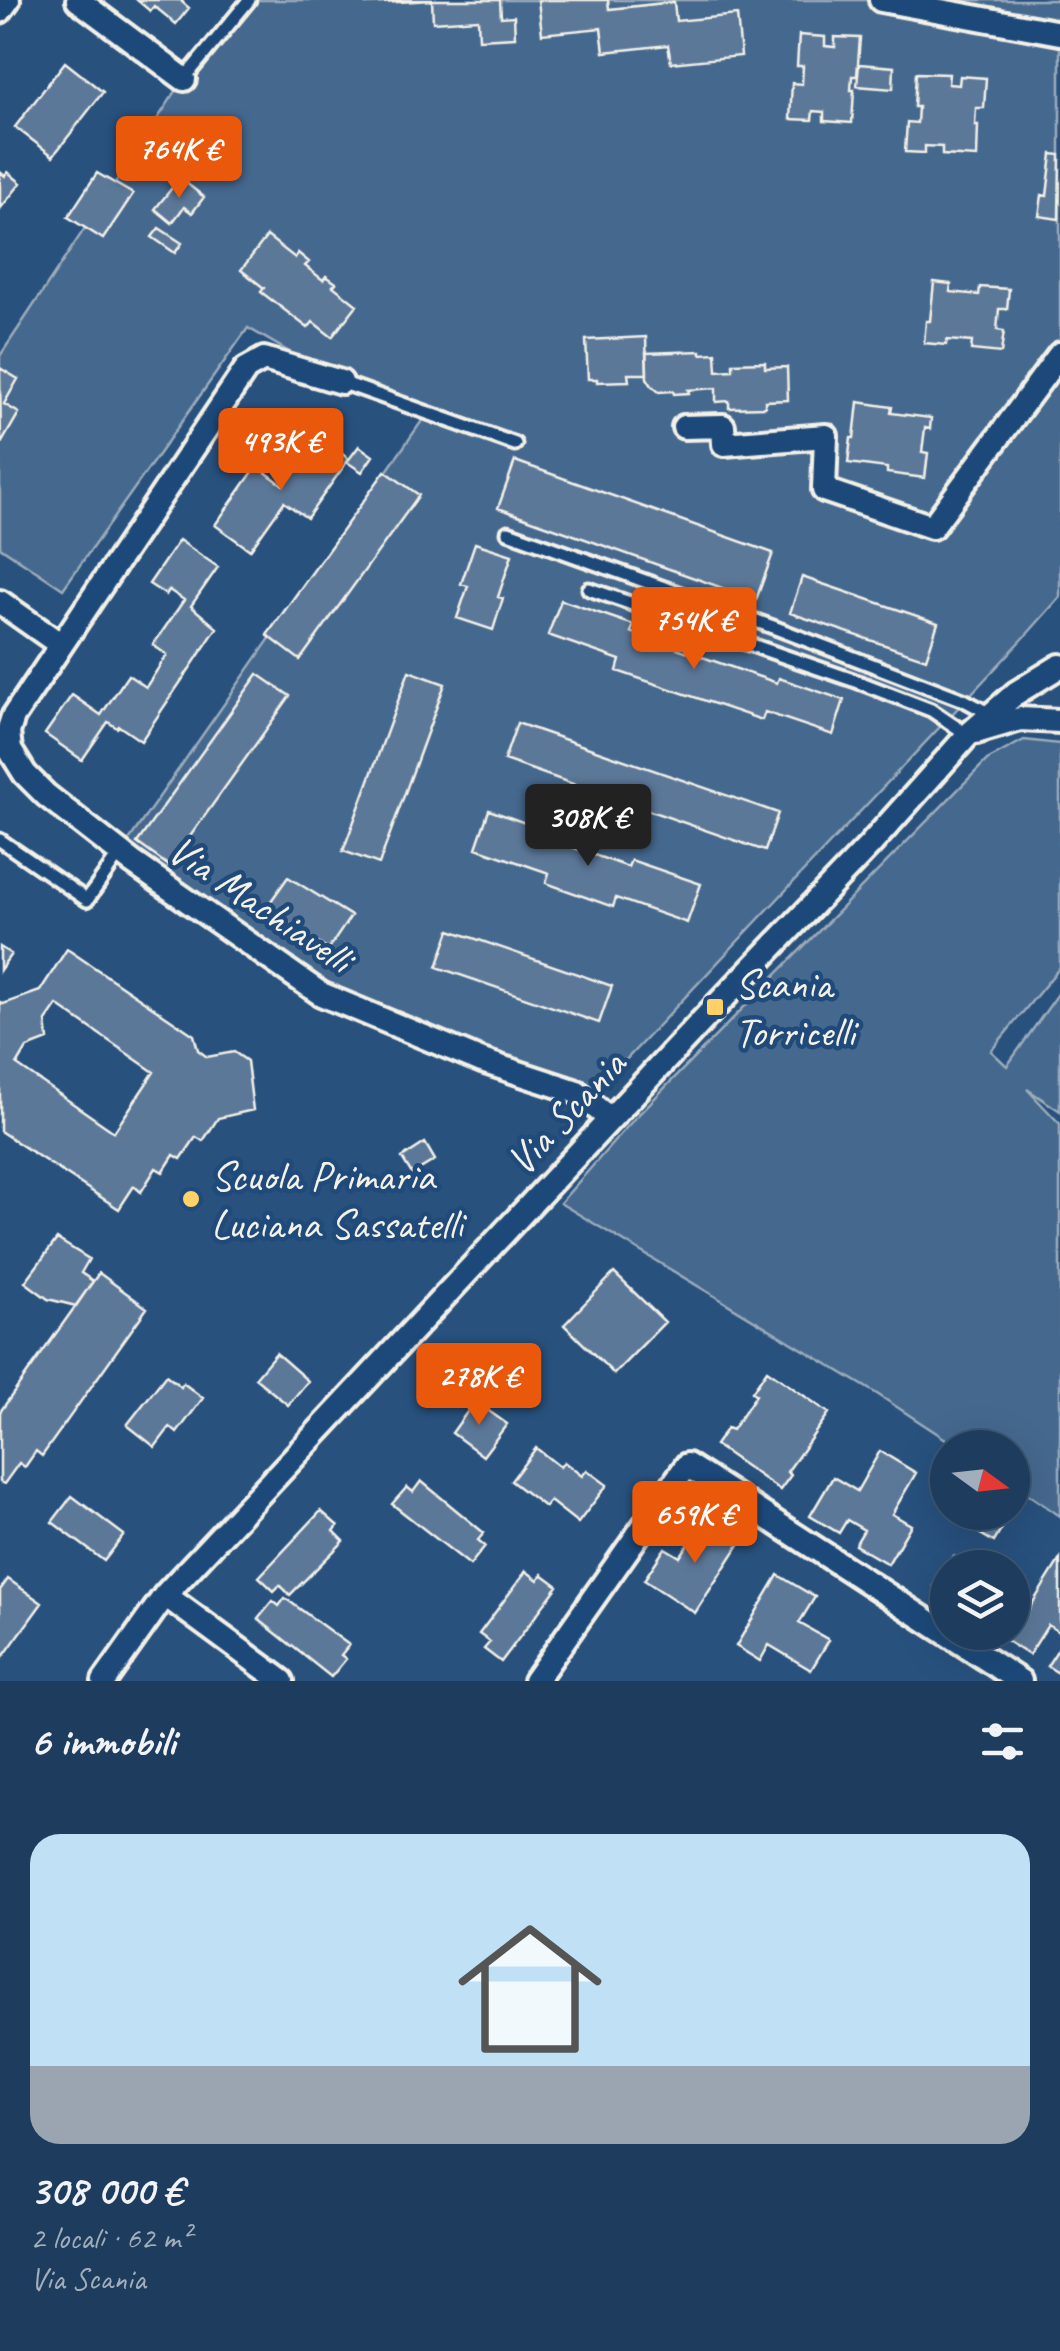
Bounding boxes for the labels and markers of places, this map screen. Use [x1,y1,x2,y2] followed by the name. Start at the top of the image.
[98,116,260,201] pin: 764K €
[200,408,362,493] pin: 493K €
[613,587,775,672] pin: 754K €
[507,784,669,869] pin: 308K €
[735,958,860,1059] place label: Scania Torricelli
[704,996,726,1018] marker: Scania Torricelli
[211,1150,468,1251] place label: Scuola Primaria Luciana Sassatelli
[180,1188,202,1210] marker: Scuola Primaria Luciana Sassatelli
[398,1343,560,1428] pin: 278K €
[614,1481,776,1566] pin: 659K €

